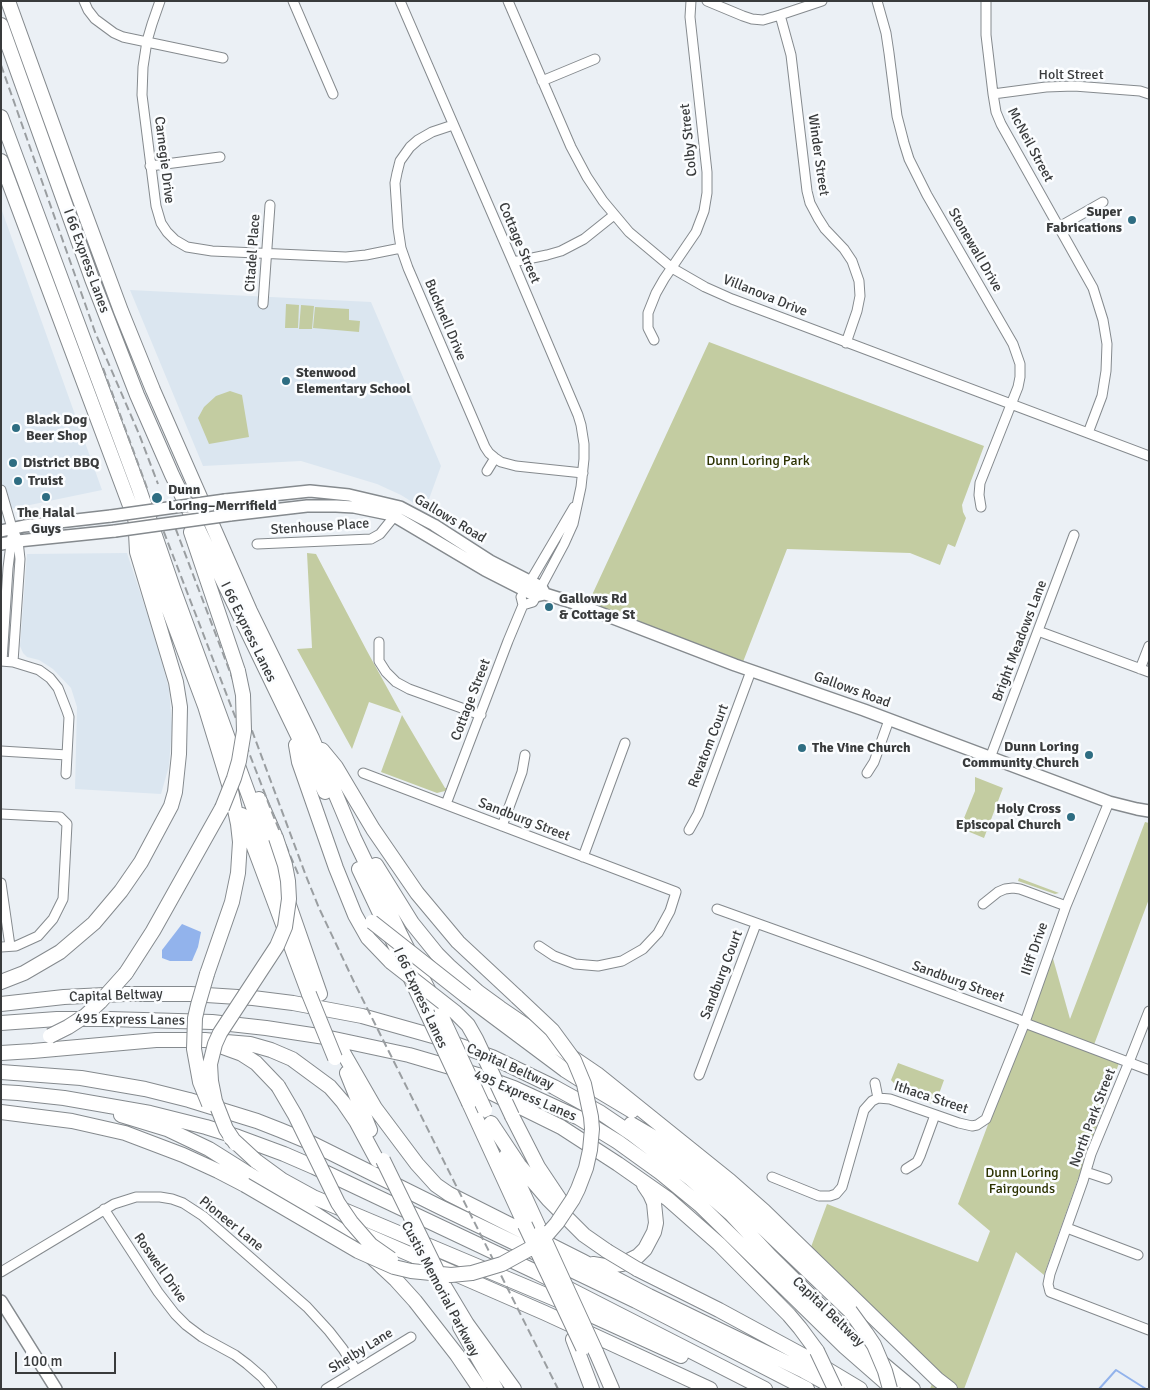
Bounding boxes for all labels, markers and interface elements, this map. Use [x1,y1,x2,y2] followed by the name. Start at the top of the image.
[1038,67,1104,83] street label: Holt Street
[677,103,701,177] street label: Colby Street
[1003,105,1057,185] street label: McNeil Street
[804,113,832,197] street label: Winder Street
[150,115,178,205] street label: Carnegie Drive
[494,200,544,286] street label: Cottage Street
[1046,204,1122,236] place label: Super Fabrications
[944,205,1006,295] street label: Stonewall Drive
[59,207,113,315] street label: I 66 Express Lanes
[242,213,264,293] street label: Citadel Place
[1126,214,1138,226] marker: Super Fabrications
[720,271,810,321] street label: Villanova Drive
[420,277,470,363] street label: Bucknell Drive
[296,365,411,398] place label: Stenwood Elementary School
[280,375,292,387] marker: Stenwood Elementary School
[26,412,87,444] place label: Black Dog Beer Shop
[10,422,22,434] marker: Black Dog Beer Shop
[706,453,810,469] park label: Dunn Loring Park
[23,455,99,471] place label: District BBQ
[7,457,19,469] marker: District BBQ
[28,473,63,489] place label: Truist
[12,475,24,487] marker: Truist
[168,482,277,514] place label: Dunn Loring–Merrifield
[40,491,52,503] marker: The Halal Guys
[150,491,164,505] marker: Dunn Loring–Merrifield
[411,491,489,547] street label: Gallows Road
[17,505,75,538] place label: The Halal Guys
[270,515,370,539] street label: Stenhouse Place
[989,578,1051,704] street label: Bright Meadows Lane
[216,579,280,685] street label: I 66 Express Lanes
[559,591,635,624] place label: Gallows Rd & Cottage St
[543,601,555,613] marker: Gallows Rd & Cottage St
[448,657,494,743] street label: Cottage Street
[811,668,893,712] street label: Gallows Road
[685,702,733,790] street label: Revatom Court
[962,739,1079,772] place label: Dunn Loring Community Church
[812,740,911,756] place label: The Vine Church
[796,742,808,754] marker: The Vine Church
[1083,749,1095,761] marker: Dunn Loring Community Church
[476,795,572,845] street label: Sandburg Street
[956,801,1061,834] place label: Holy Cross Episcopal Church
[1065,811,1077,823] marker: Holy Cross Episcopal Church
[1018,920,1052,978] street label: Iliff Drive
[697,928,747,1022] street label: Sandburg Court
[389,945,451,1051] street label: I 66 Express Lanes
[910,958,1006,1006] street label: Sandburg Street
[69,986,163,1006] street label: Capital Beltway
[75,1011,185,1029] street label: 495 Express Lanes
[464,1040,556,1094] street label: Capital Beltway
[1066,1066,1120,1170] street label: North Park Street
[471,1067,579,1125] street label: 495 Express Lanes
[892,1078,970,1118] street label: Ithaca Street
[985,1165,1059,1198] park label: Dunn Loring Fairgounds
[195,1193,267,1255] street label: Pioneer Lane
[397,1219,483,1359] street label: Custis Memorial Parkway
[130,1230,190,1306] street label: Roswell Drive
[789,1273,867,1351] street label: Capital Beltway
[326,1325,396,1377] street label: Shelby Lane
[18,1342,119,1374] scale bar
[23,1352,63,1370] text: 100 m

